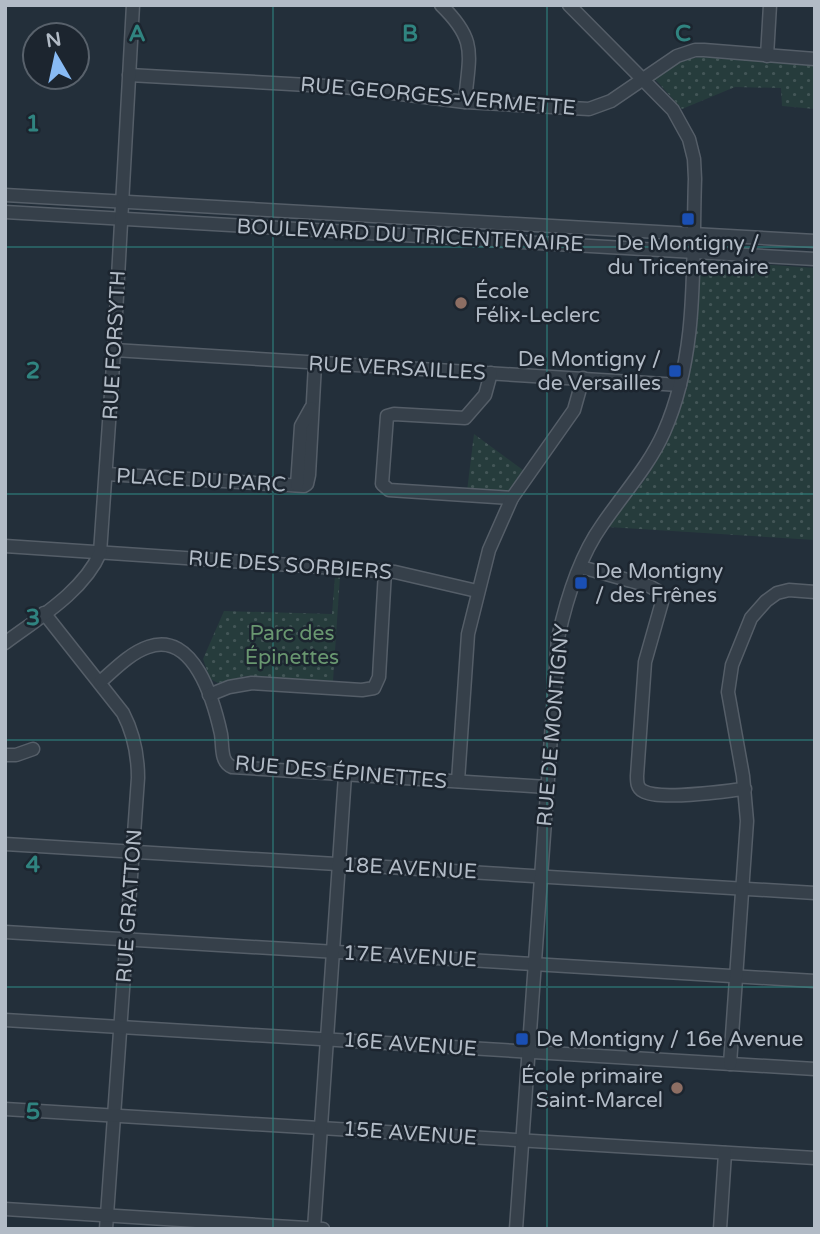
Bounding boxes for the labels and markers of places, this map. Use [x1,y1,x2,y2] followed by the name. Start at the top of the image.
[680,211,696,227] marker: De Montigny / du Tricentenaire
[607,231,769,280] place label: De Montigny / du Tricentenaire
[475,279,600,328] place label: École Félix-Leclerc
[453,295,469,311] marker: École Félix-Leclerc
[518,347,661,396] place label: De Montigny / de Versailles
[667,363,683,379] marker: De Montigny / de Versailles
[595,559,723,608] place label: De Montigny / des Frênes
[573,575,589,591] marker: De Montigny / des Frênes
[536,1027,804,1052] place label: De Montigny / 16e Avenue
[514,1031,530,1047] marker: De Montigny / 16e Avenue
[521,1064,663,1113] place label: École primaire Saint-Marcel
[669,1080,685,1096] marker: École primaire Saint-Marcel

